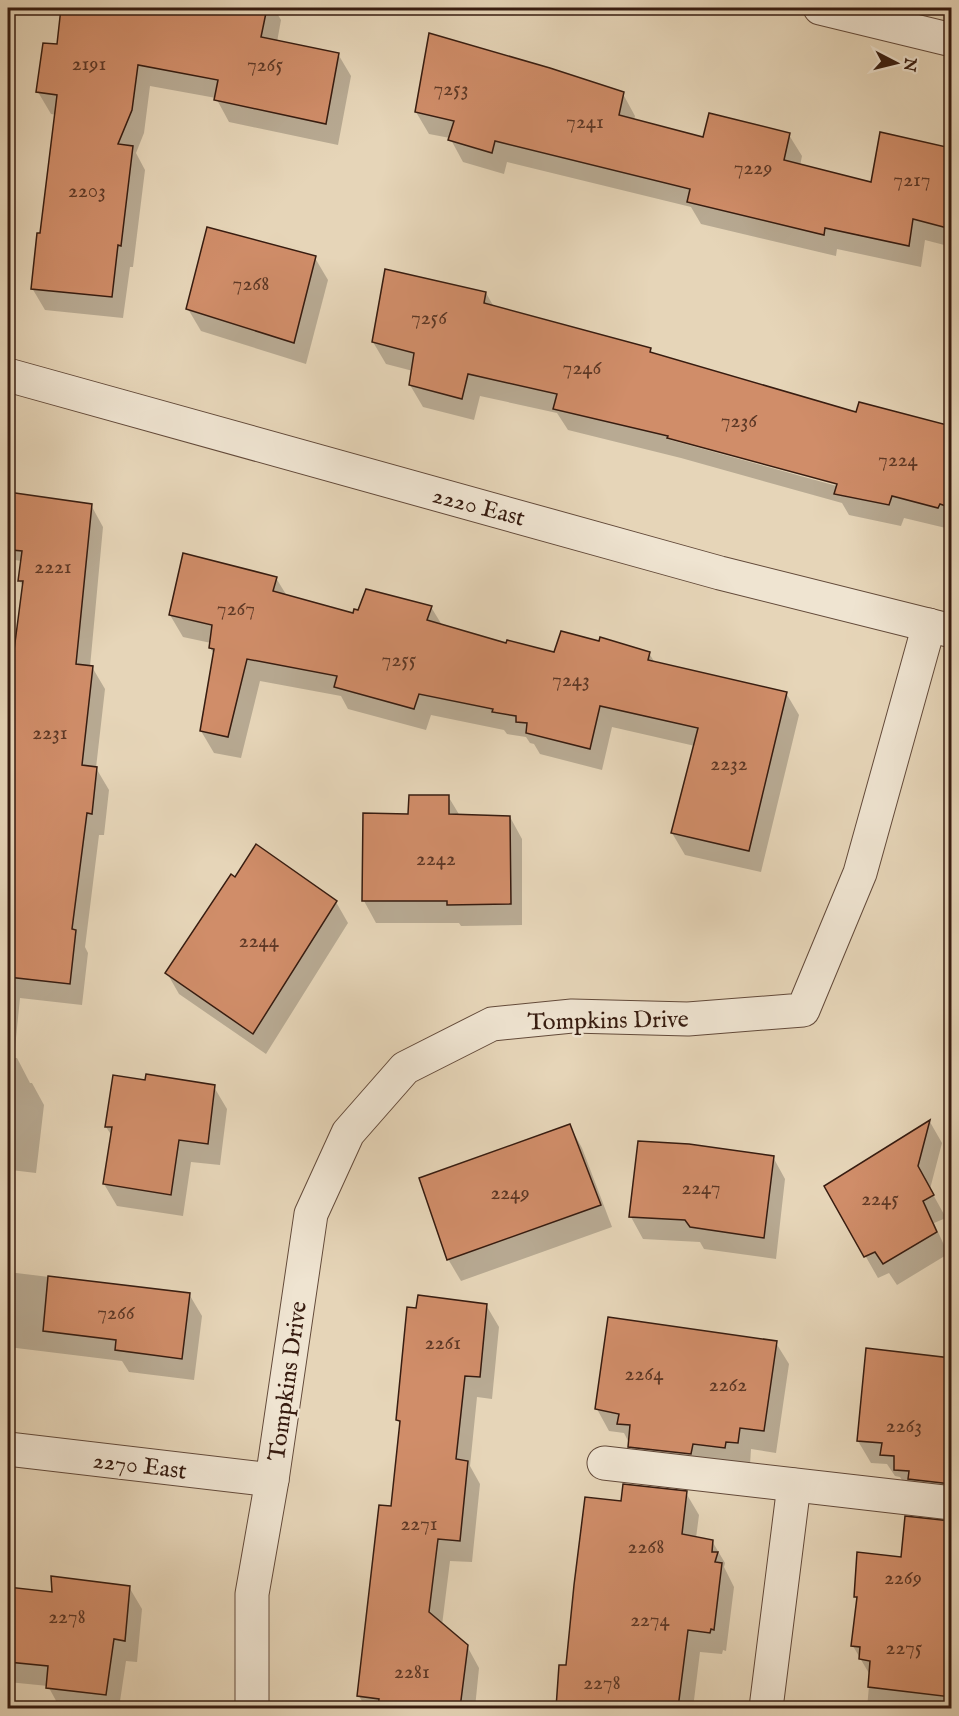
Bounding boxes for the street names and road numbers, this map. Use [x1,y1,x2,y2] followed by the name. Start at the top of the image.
[429,480,528,535] street label: 2220 East
[527,1005,689,1038] street label: Tompkins Drive
[262,1299,315,1463] street label: Tompkins Drive
[91,1445,188,1488] street label: 2270 East

